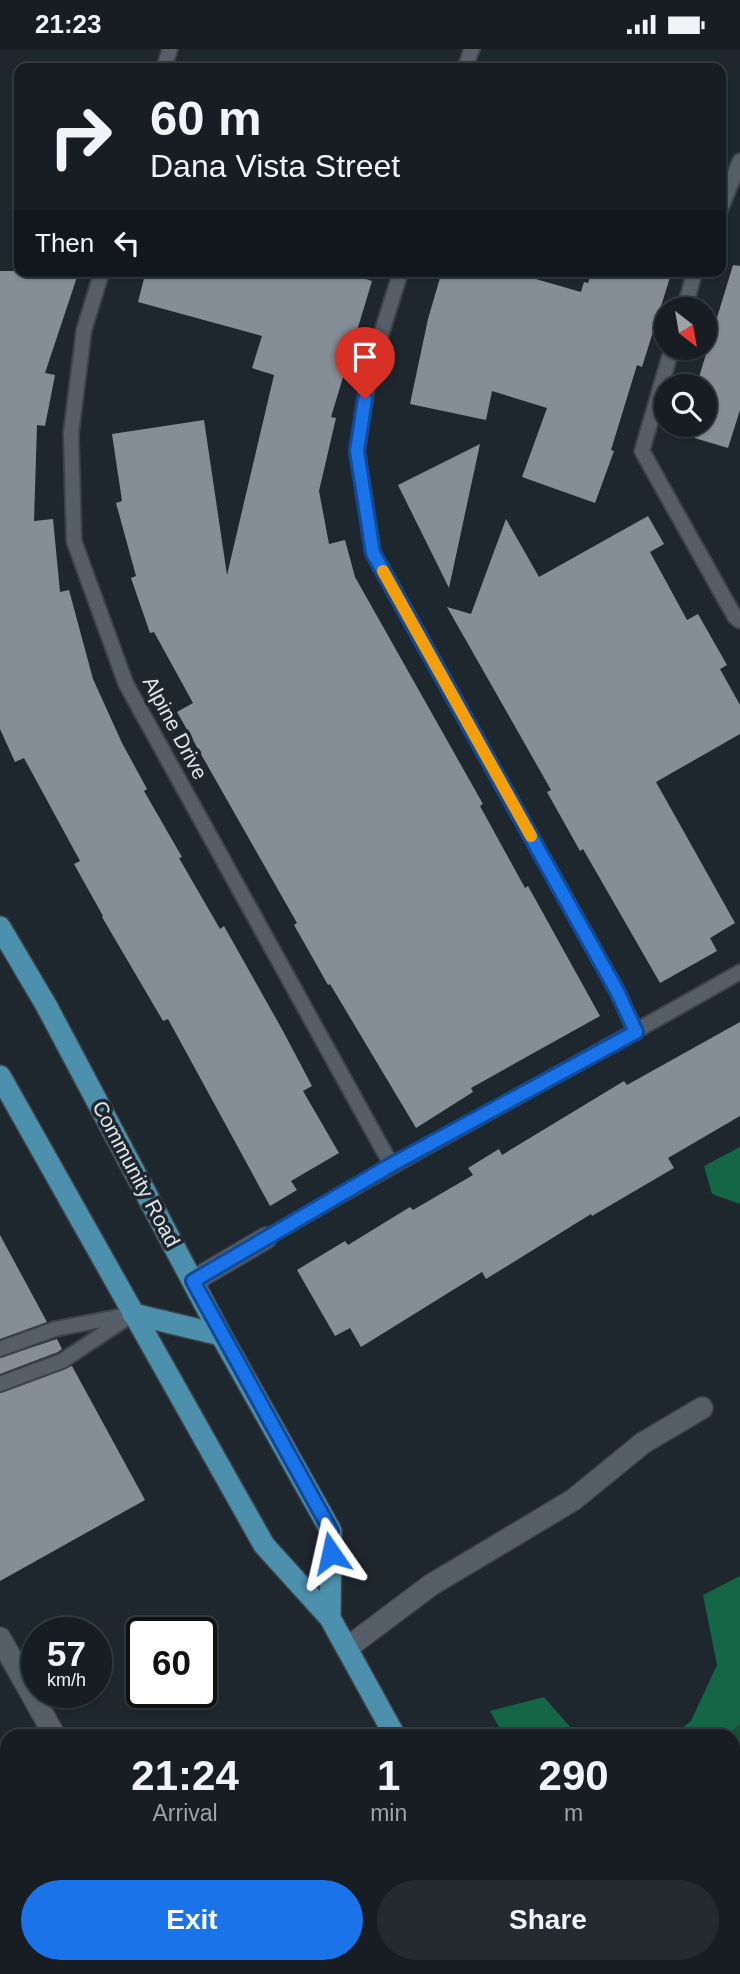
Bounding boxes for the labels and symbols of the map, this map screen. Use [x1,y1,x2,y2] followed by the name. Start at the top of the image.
[654,297,718,361] north arrow
[335,327,395,399] pin
[139,672,212,783] street label: Alpine Drive
[88,1097,185,1251] street label: Community Road
[294,1516,368,1590] position arrow
[126,1617,217,1708] speed limit sign: 60

